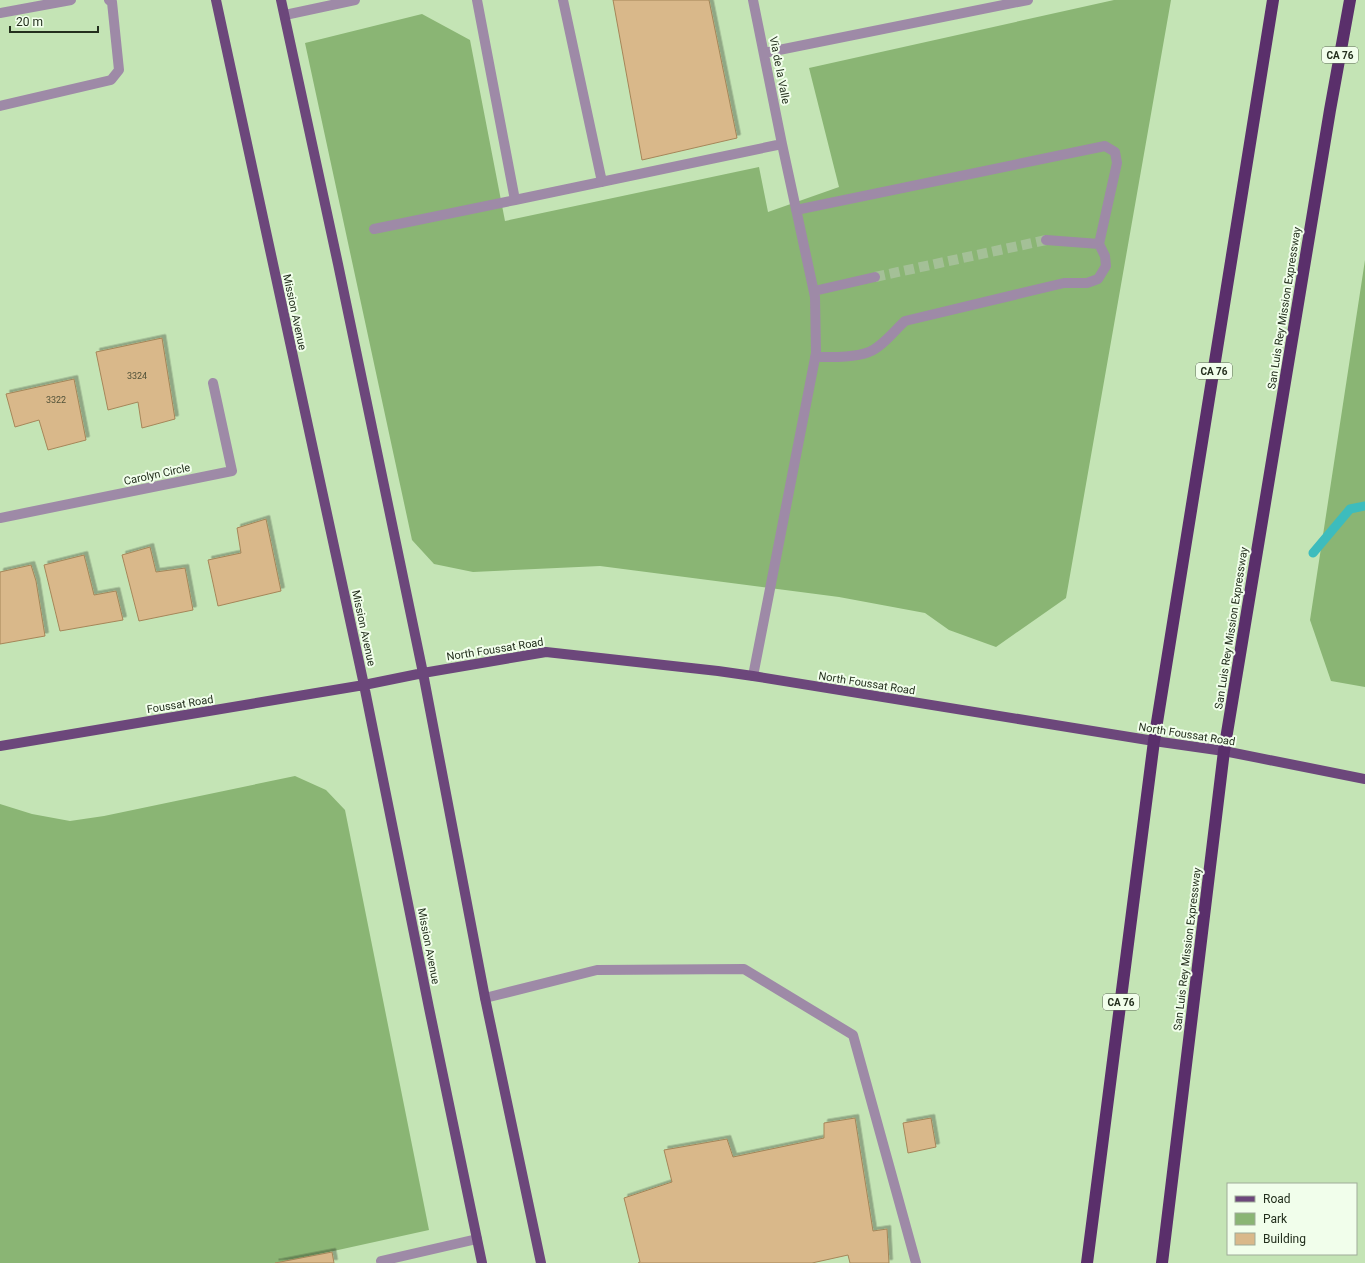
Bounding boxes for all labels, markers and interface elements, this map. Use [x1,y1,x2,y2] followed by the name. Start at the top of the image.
[10,8,98,34] scale bar
[16,15,43,29] text: 20 m
[767,35,792,105] street label: Via de la Valle
[1322,47,1358,63] road number: CA 76
[1265,225,1304,390] street label: San Luis Rey Mission Expressway
[280,273,309,351] street label: Mission Avenue
[1196,363,1232,379] road number: CA 76
[127,371,147,381] house number: 3324
[46,395,66,405] house number: 3322
[123,461,192,488] street label: Carolyn Circle
[1212,545,1251,710] street label: San Luis Rey Mission Expressway
[349,589,378,667] street label: Mission Avenue
[446,635,544,664] street label: North Foussat Road
[818,669,916,698] street label: North Foussat Road
[146,693,214,716] street label: Foussat Road
[1138,720,1236,749] street label: North Foussat Road
[1171,866,1204,1031] street label: San Luis Rey Mission Expressway
[415,907,442,985] street label: Mission Avenue
[1103,994,1139,1010] road number: CA 76
[1227,1183,1357,1255] legend
[1263,1192,1291,1206] text: Road
[1263,1212,1288,1226] text: Park
[1263,1232,1306,1246] text: Building

